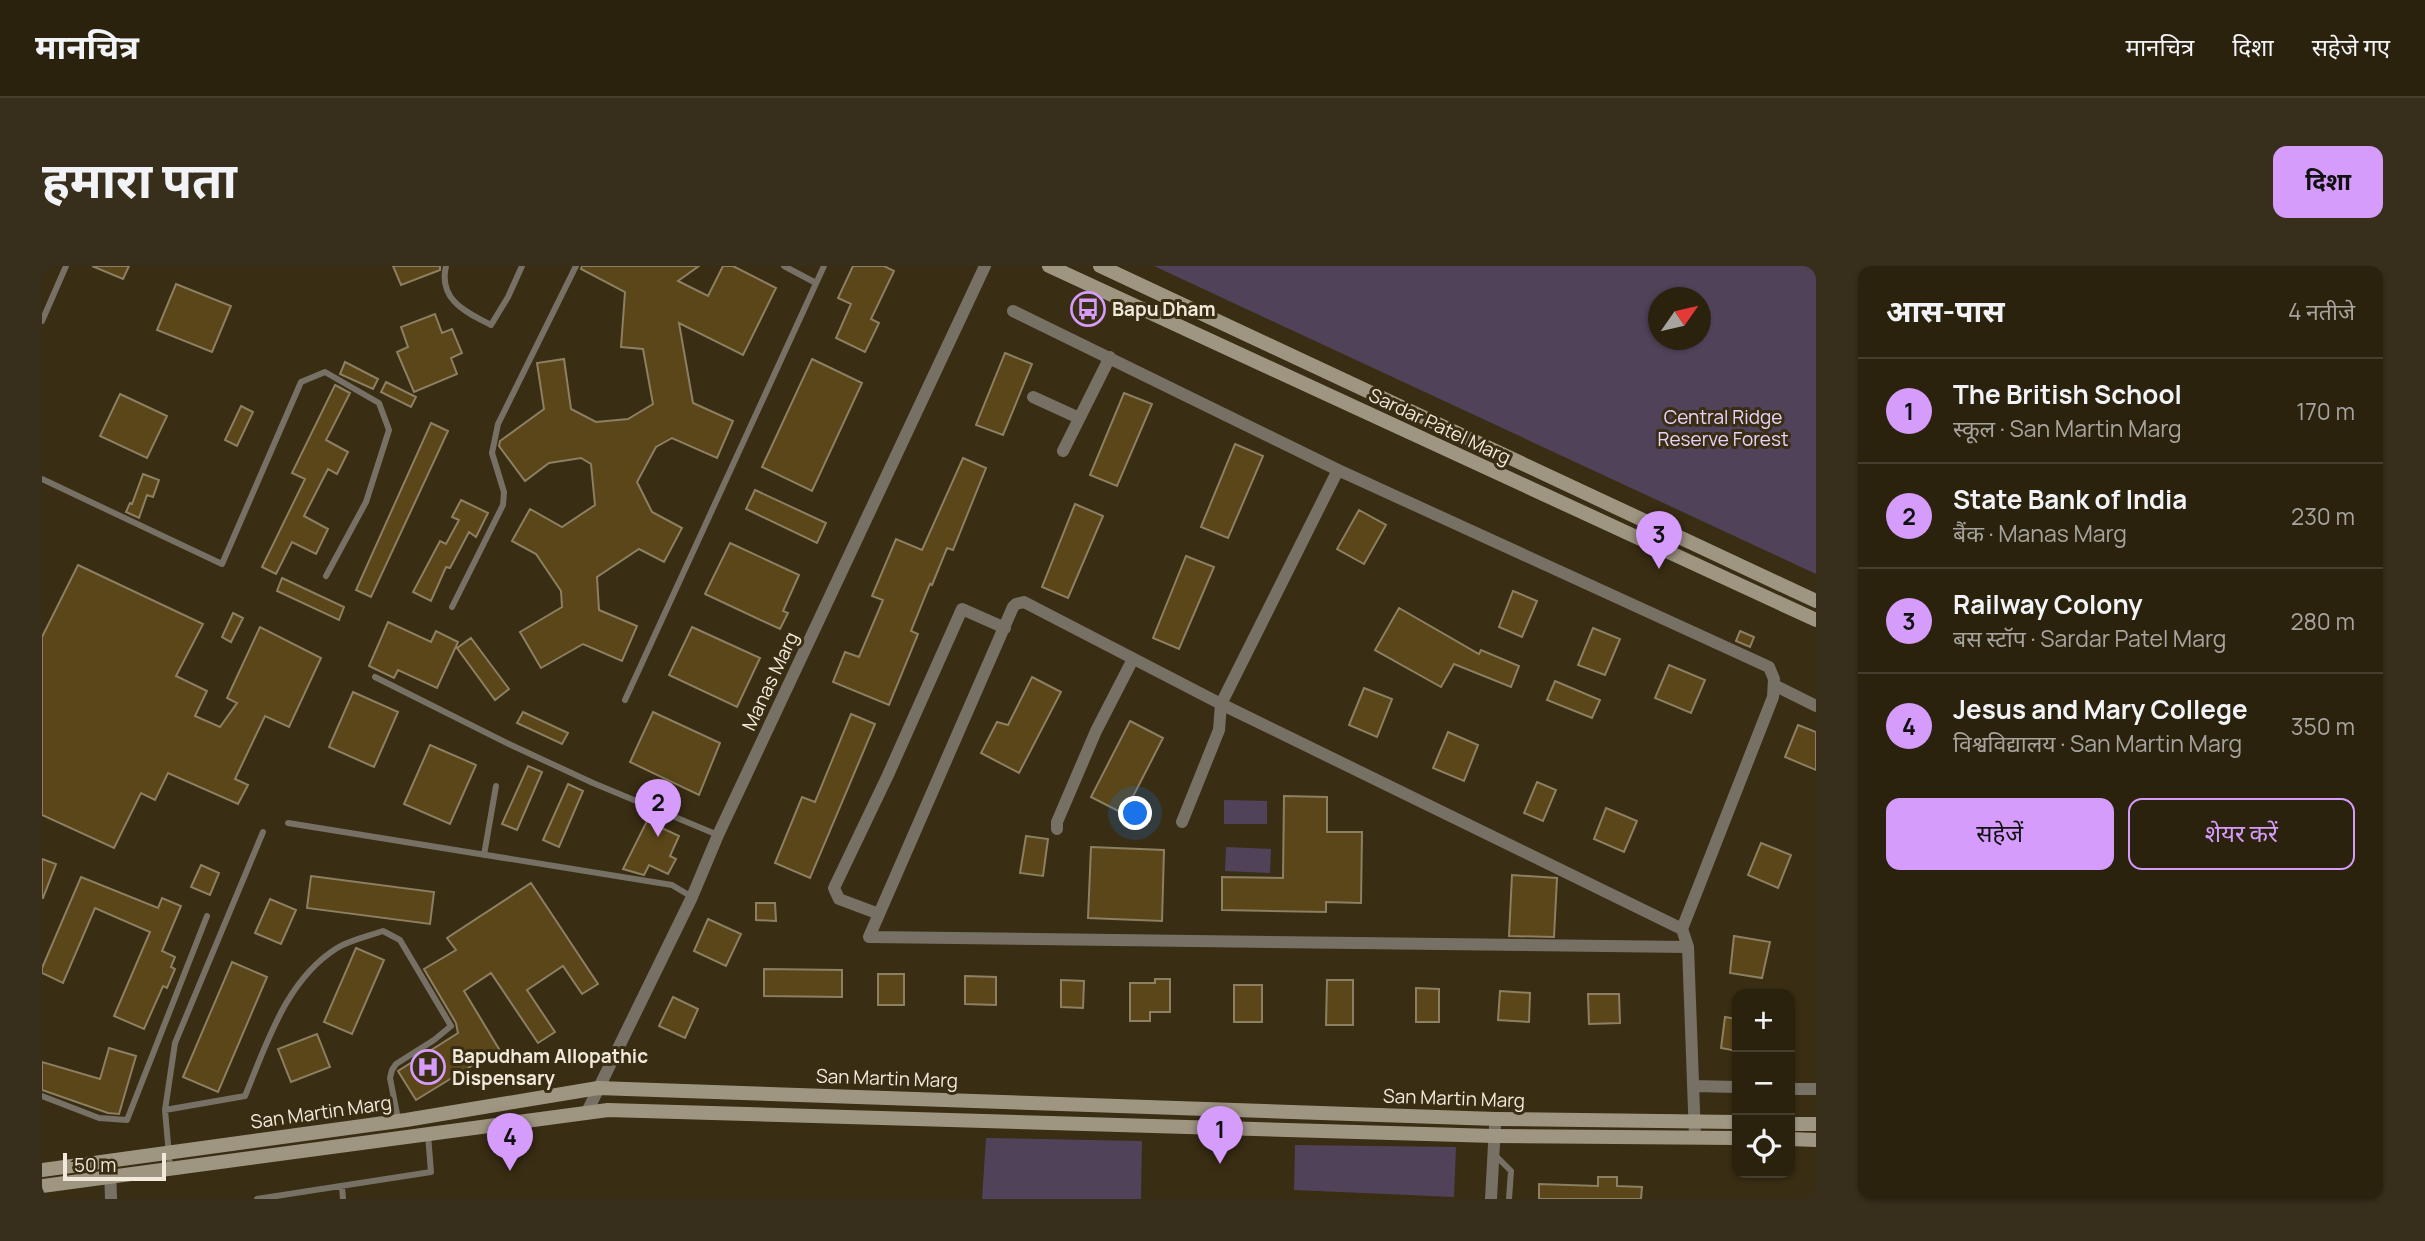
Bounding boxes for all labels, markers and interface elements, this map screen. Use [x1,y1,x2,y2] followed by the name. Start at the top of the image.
[35,24,139,69] text: मानचित्र
[2126,30,2194,63] text: मानचित्र
[2232,30,2274,63] text: दिशा
[2312,30,2390,63] text: सहेजे गए
[42,146,237,213] text: हमारा पता
[2273,146,2383,218] button: दिशा
[1648,287,1711,350] north arrow
[1069,290,1107,328] bus stop icon: Bapu Dham
[1886,290,2005,331] text: आस-पास
[2288,295,2355,327] text: 4 नतीजे
[1112,296,1216,322] place label: Bapu Dham
[1953,376,2182,412] text: The British School
[1365,382,1515,470] street label: Sardar Patel Marg
[1904,395,1914,427] text: 1
[2296,395,2355,427] text: 170 m
[1657,404,1789,452] park label: Central Ridge Reserve Forest
[1953,412,2182,444] text: स्कूल · San Martin Marg
[1953,481,2187,517] text: State Bank of India
[1902,500,1916,532] text: 2
[2291,500,2355,532] text: 230 m
[1636,511,1682,569] pin: 3
[1953,517,2127,549] text: बैंक · Manas Marg
[1953,586,2143,622] text: Railway Colony
[1902,605,1916,637] text: 3
[2290,605,2355,637] text: 280 m
[1953,622,2226,654] text: बस स्टॉप · Sardar Patel Marg
[736,627,804,735] street label: Manas Marg
[1953,691,2248,727] text: Jesus and Mary College
[1902,710,1916,742] text: 4
[2291,710,2355,742] text: 350 m
[1953,727,2242,759] text: विश्वविद्यालय · San Martin Marg
[635,779,681,837] pin: 2
[1118,796,1152,830] your location
[1886,798,2114,870] button: सहेजें
[2128,798,2355,870] button: शेयर करें
[1732,989,1795,1178] map controls
[1732,989,1795,1052] button: +
[452,1043,648,1091] place label: Bapudham Allopathic Dispensary
[409,1048,447,1086] hospital icon: Bapudham Allopathic Dispensary
[1732,1052,1795,1115] button: −
[816,1063,958,1093] street label: San Martin Marg
[1383,1083,1525,1113] street label: San Martin Marg
[249,1089,393,1135] street label: San Martin Marg
[1197,1106,1243,1164] pin: 1
[487,1113,533,1171] pin: 4
[1732,1115,1795,1178] button: locate
[63,1150,166,1182] scale bar
[74,1152,116,1178] text: 50 m

